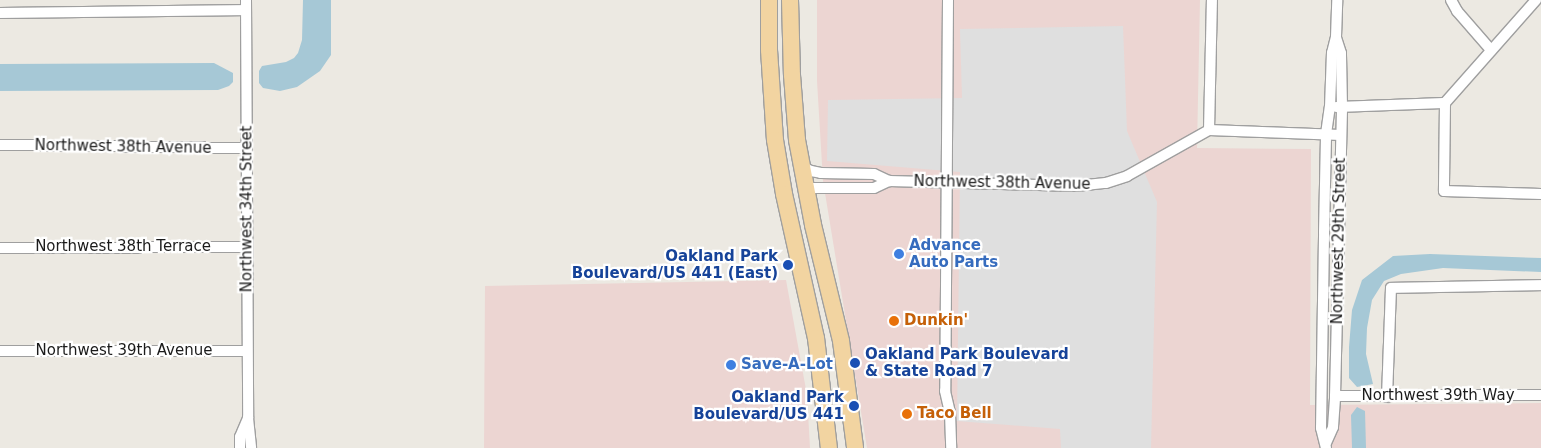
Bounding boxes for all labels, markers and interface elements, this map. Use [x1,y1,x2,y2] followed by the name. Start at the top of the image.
[238,126,256,292] street label: Northwest 34th Street
[34,136,212,158] street label: Northwest 38th Avenue
[1329,157,1349,325] street label: Northwest 29th Street
[913,172,1091,194] street label: Northwest 38th Avenue
[909,236,998,271] place label: Advance Auto Parts
[35,238,211,256] street label: Northwest 38th Terrace
[572,247,778,282] place label: Oakland Park Boulevard/US 441 (East)
[893,248,905,260] marker: Advance Auto Parts
[782,259,794,271] marker: Oakland Park Boulevard/US 441 (East)
[904,312,968,330] place label: Dunkin'
[888,315,900,327] marker: Dunkin'
[36,342,212,360] street label: Northwest 39th Avenue
[865,345,1069,380] place label: Oakland Park Boulevard & State Road 7
[741,356,833,374] place label: Save-A-Lot
[849,357,861,369] marker: Oakland Park Boulevard & State Road 7
[725,359,737,371] marker: Save-A-Lot
[1361,387,1515,405] street label: Northwest 39th Way
[693,388,844,423] place label: Oakland Park Boulevard/US 441
[848,400,860,412] marker: Oakland Park Boulevard/US 441
[917,405,992,423] place label: Taco Bell
[901,408,913,420] marker: Taco Bell

